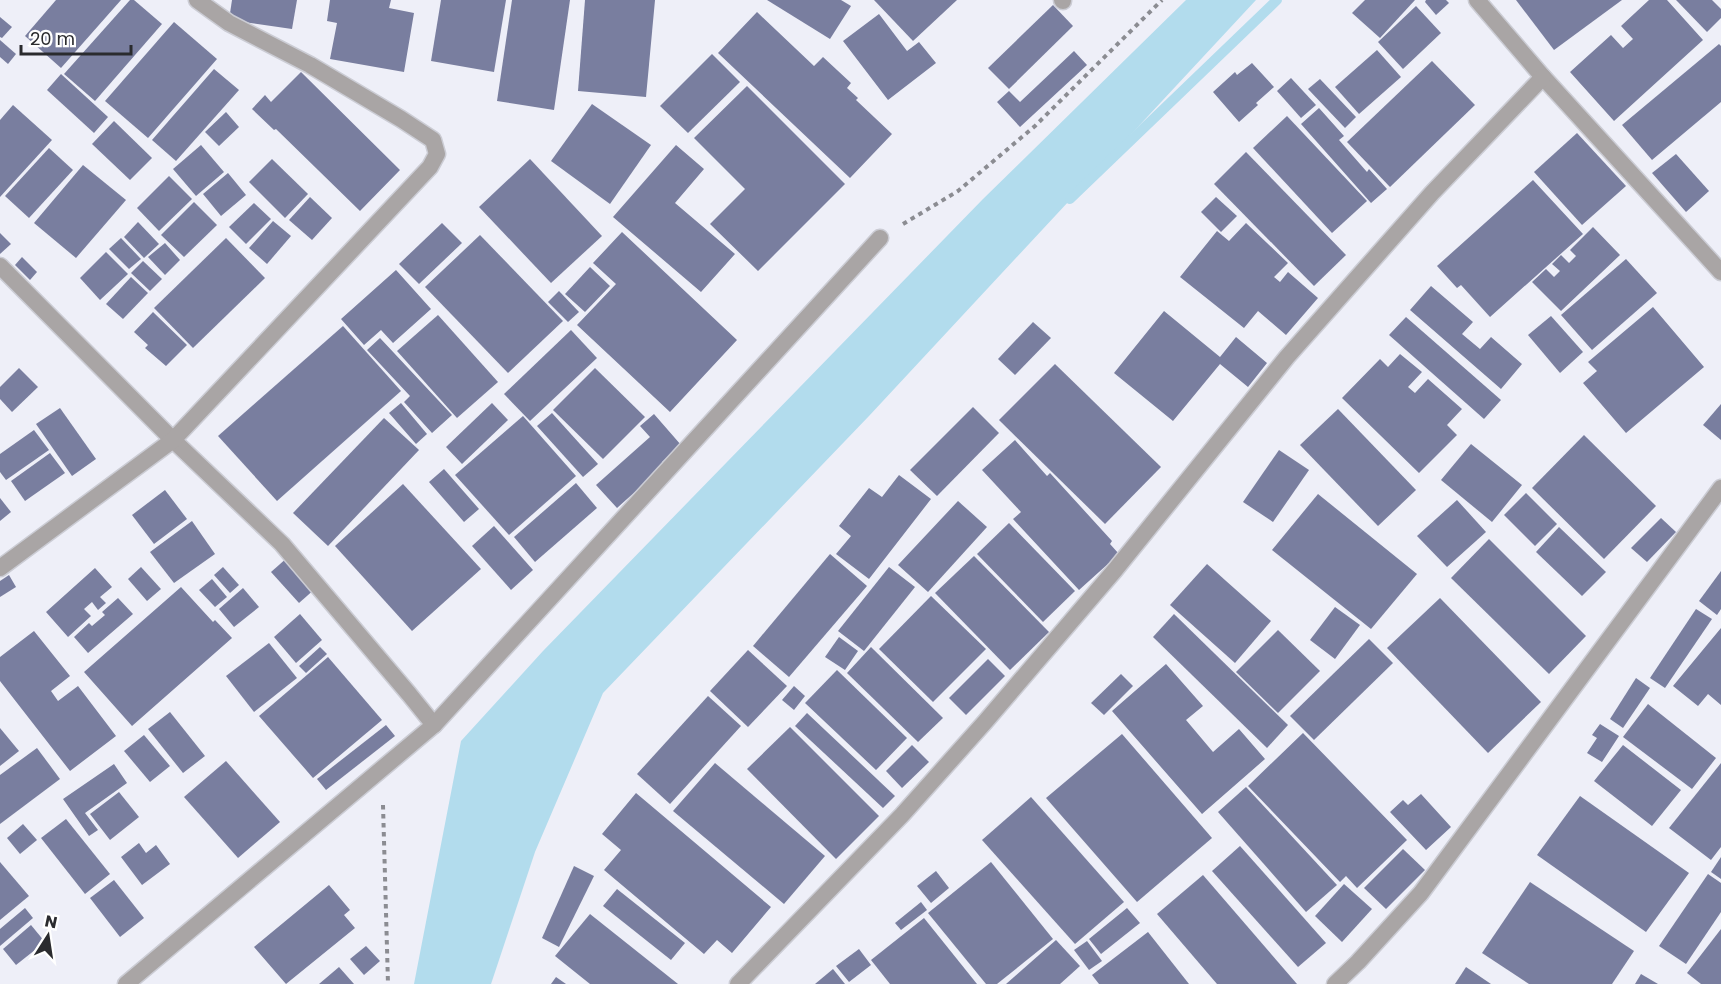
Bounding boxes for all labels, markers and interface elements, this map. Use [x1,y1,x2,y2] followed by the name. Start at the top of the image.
[21,18,130,56] scale bar
[30,26,75,51] text: 20 m
[18,906,78,966] north arrow
[43,909,59,934] text: N

